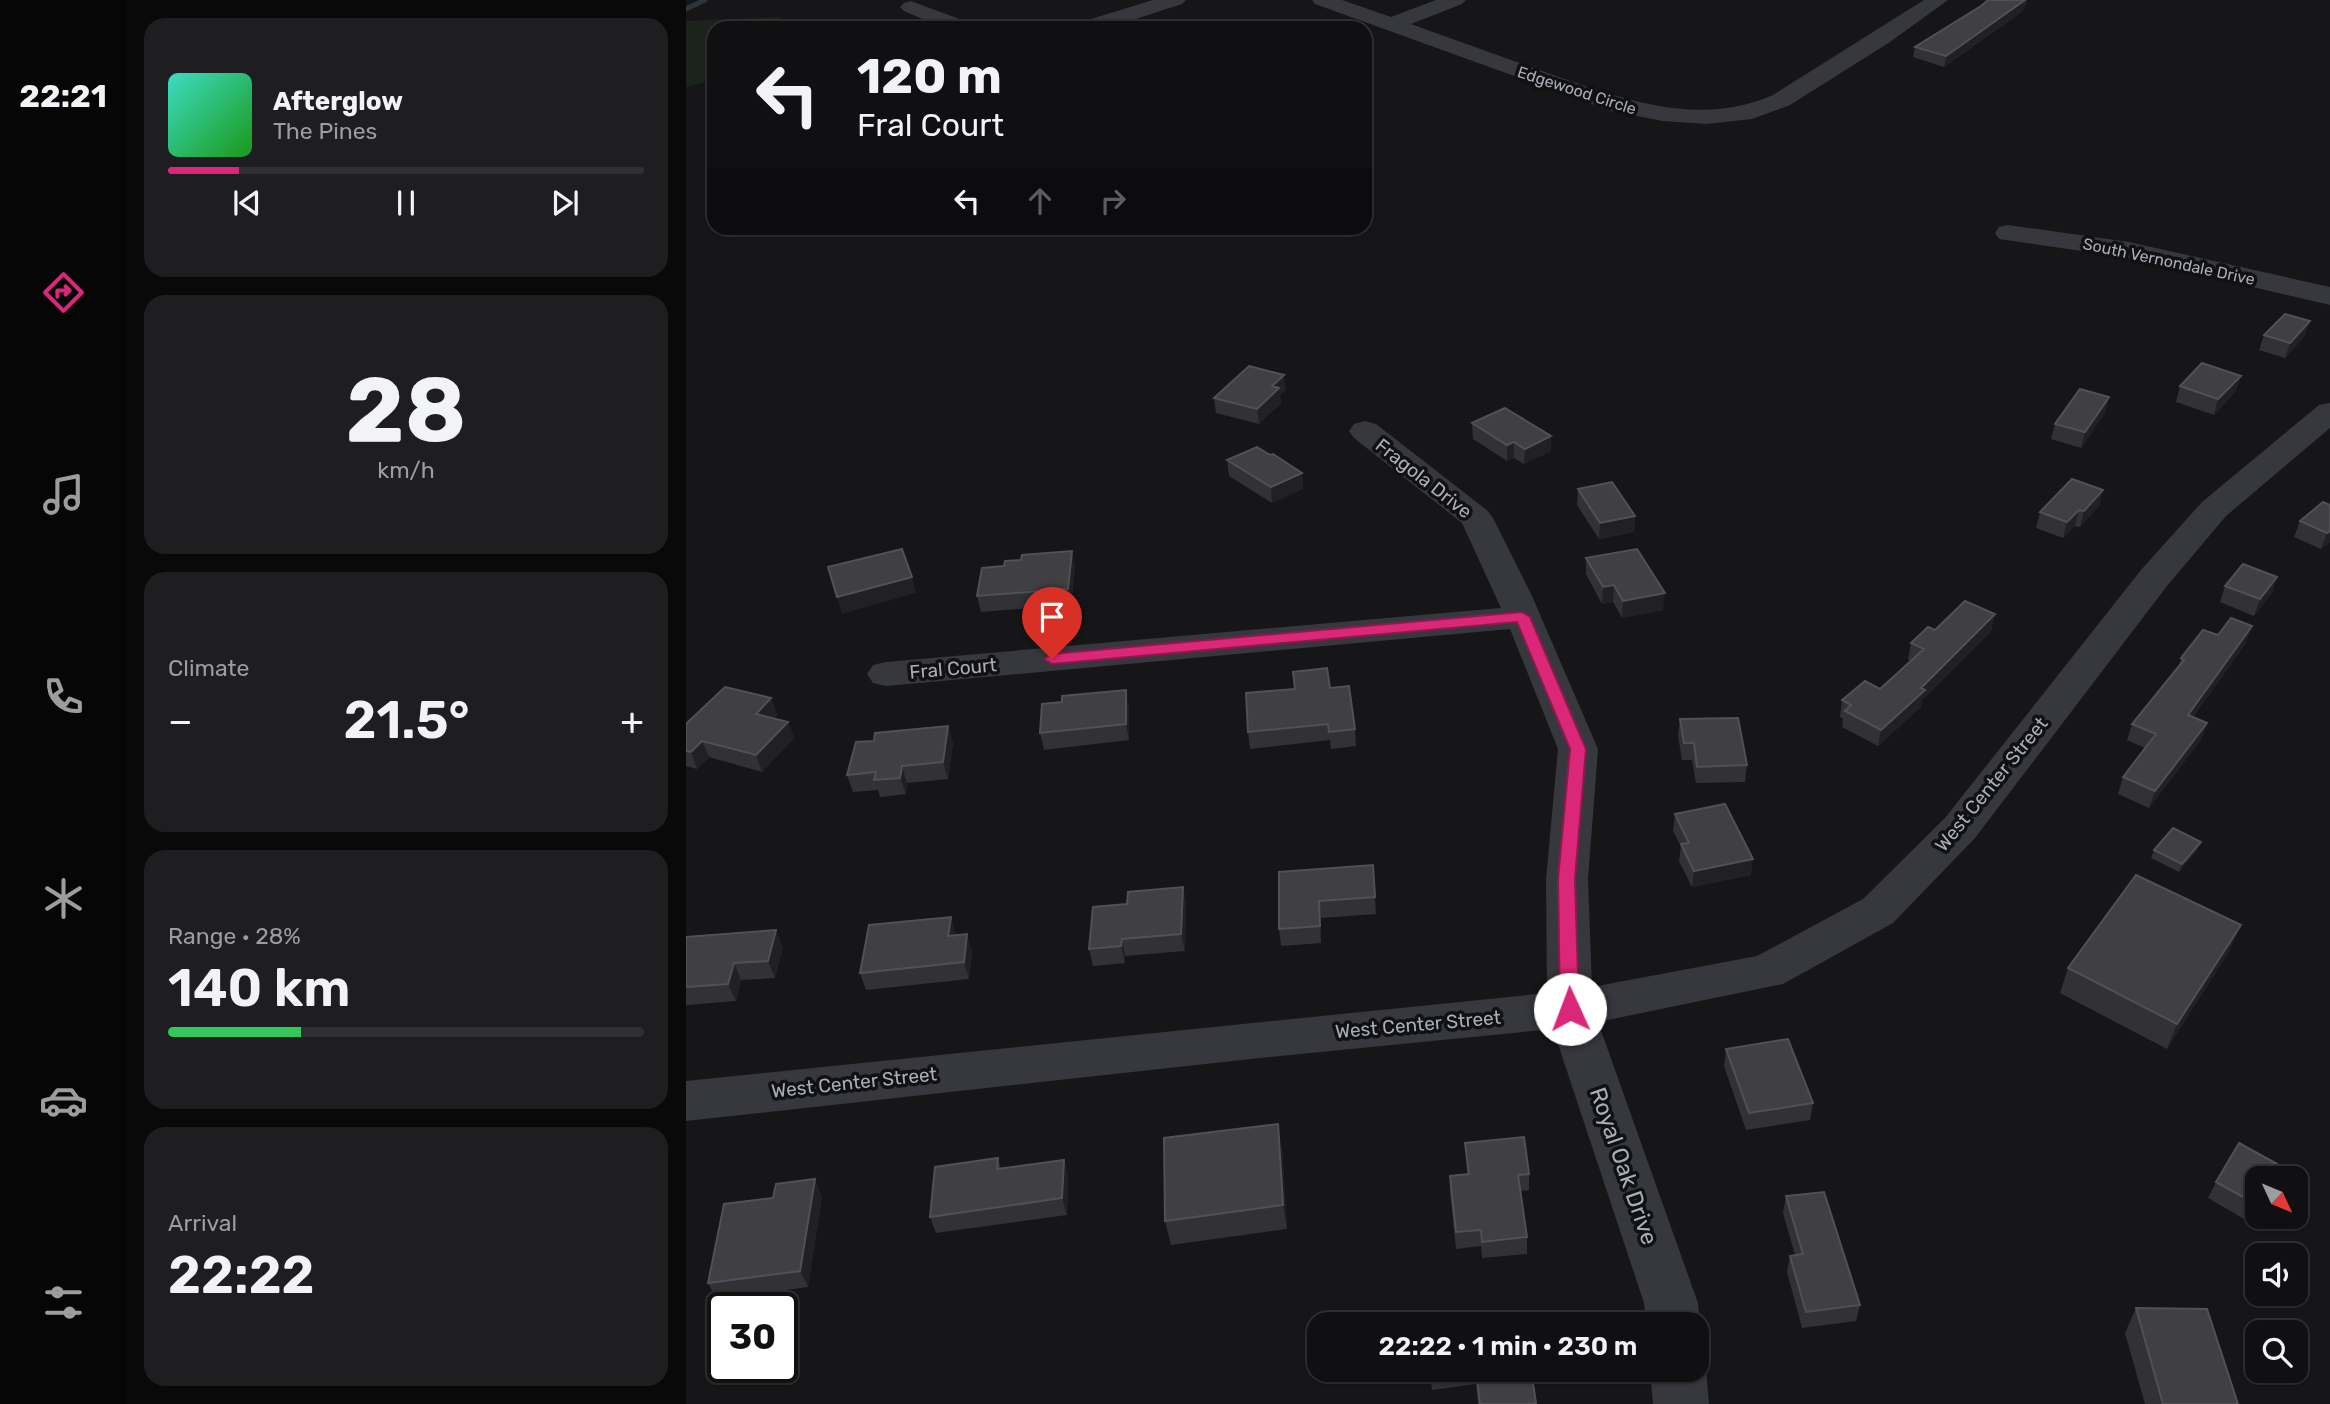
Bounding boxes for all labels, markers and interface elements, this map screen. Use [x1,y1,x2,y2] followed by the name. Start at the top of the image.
[857,47,1002,105] text: 120 m
[742,49,833,140] icon: left
[1515,62,1639,119] street label: Edgewood Circle
[19,77,107,115] text: 22:21
[273,86,403,117] text: Afterglow
[857,106,1004,144] text: Fral Court
[273,117,377,145] text: The Pines
[948,182,986,220] icon: left
[1021,182,1059,220] icon: ahead
[1094,182,1132,220] icon: right
[228,184,266,222] icon: previous
[387,184,425,222] icon: pause
[546,184,584,222] icon: next
[2081,234,2257,289] street label: South Vernondale Drive
[39,268,88,317] icon: directions
[346,356,466,464] text: 28
[1371,434,1477,523] street label: Fragola Drive
[377,456,435,484] text: km/h
[39,470,88,519] icon: music
[1022,587,1082,659] pin
[1033,598,1071,636] icon: arrive
[909,653,998,684] street label: Fral Court
[168,654,249,682] text: Climate
[39,672,88,721] icon: phone
[343,689,470,751] text: 21.5°
[168,698,193,744] text: −
[620,698,644,744] text: +
[1930,712,2053,856] street label: West Center Street
[39,874,88,923] icon: climate
[168,922,301,950] text: Range · 28%
[168,957,351,1019] text: 140 km
[1533,972,1607,1046] position arrow
[1334,1006,1502,1043] street label: West Center Street
[770,1062,939,1103] street label: West Center Street
[39,1076,88,1125] icon: car
[1584,1084,1664,1248] street label: Royal Oak Drive
[2245,1166,2308,1228] north arrow
[2245,1166,2308,1383] map controls
[168,1209,237,1237] text: Arrival
[2245,1243,2308,1306] button: sound
[168,1244,315,1306] text: 22:22
[39,1278,88,1327] icon: filters
[707,1292,798,1383] speed limit sign: 30
[2245,1320,2308,1383] button: search
[1379,1331,1637,1362] text: 22:22 · 1 min · 230 m

